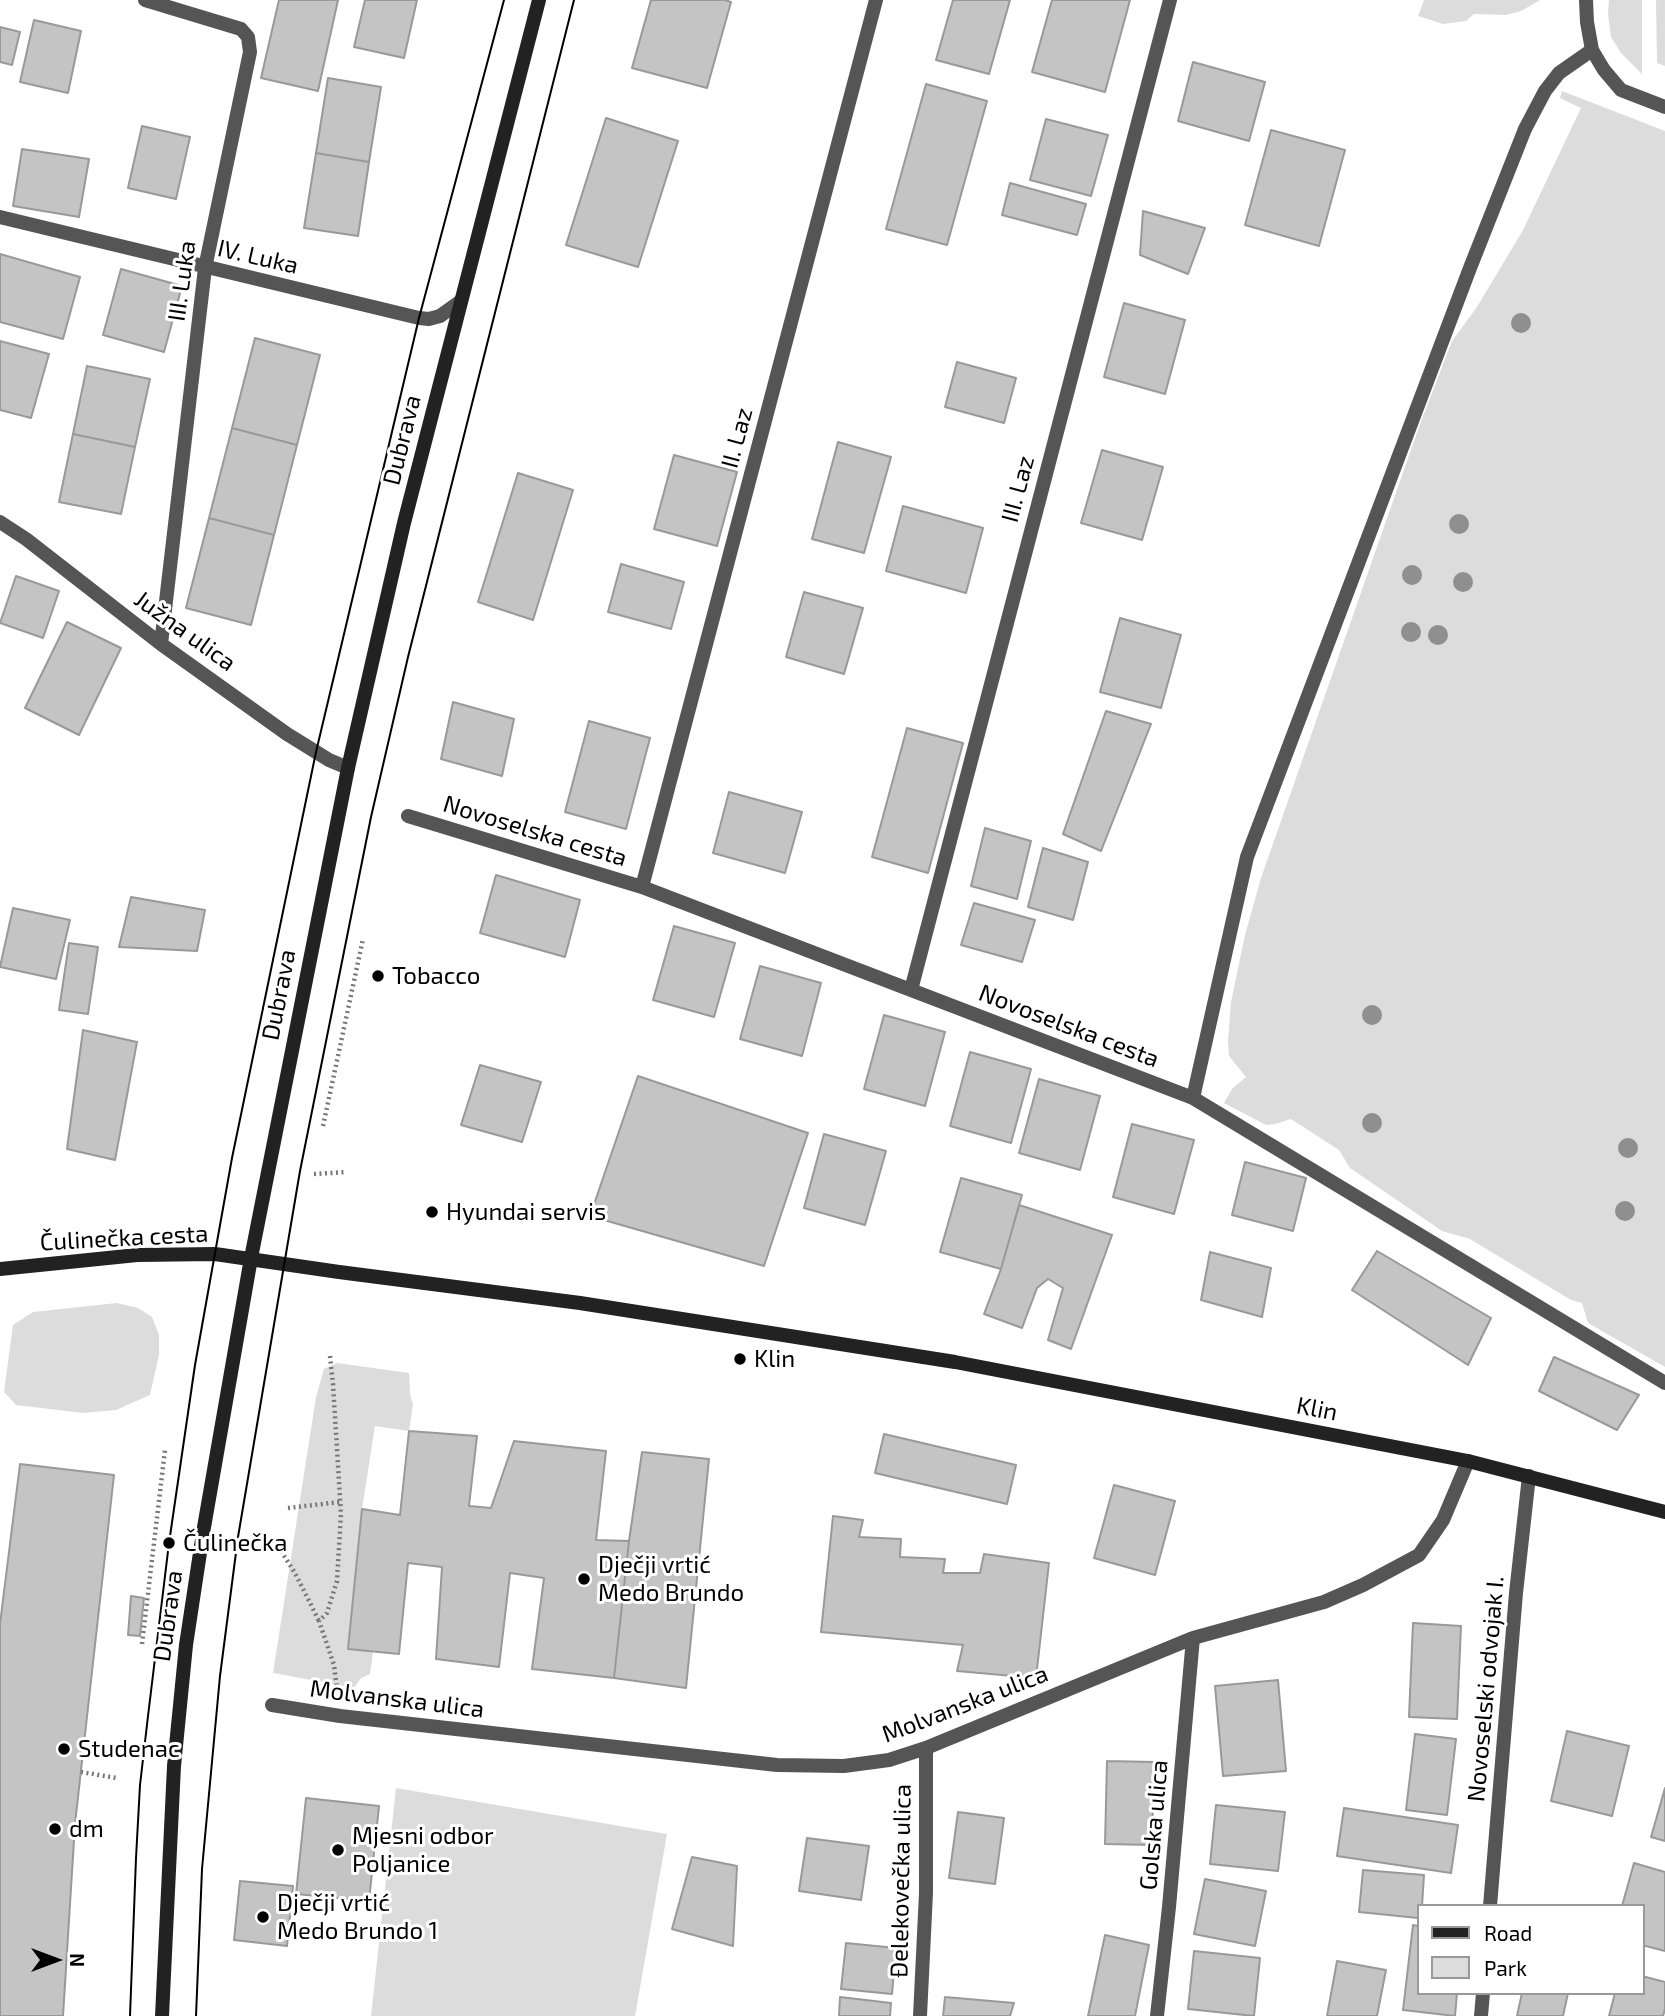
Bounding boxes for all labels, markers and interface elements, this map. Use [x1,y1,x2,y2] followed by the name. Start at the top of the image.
[215,234,301,280] street label: IV. Luka
[162,239,202,323] street label: III. Luka
[377,392,427,488] street label: Dubrava
[715,405,759,471] street label: II. Laz
[995,453,1041,525] street label: III. Laz
[129,585,241,677] street label: Južna ulica
[440,789,630,873] street label: Novoselska cesta
[256,947,302,1043] street label: Dubrava
[392,962,480,990] place label: Tobacco
[370,968,386,984] marker: Tobacco
[975,978,1163,1074] street label: Novoselska cesta
[446,1198,606,1226] place label: Hyundai servis
[424,1204,440,1220] marker: Hyundai servis
[39,1219,209,1257] street label: Čulinečka cesta
[754,1345,795,1373] place label: Klin
[732,1351,748,1367] marker: Klin
[1294,1391,1340,1427] street label: Klin
[183,1529,287,1557] place label: Čulinečka
[161,1535,177,1551] marker: Čulinečka
[598,1551,744,1607] place label: Dječji vrtić Medo Brundo
[147,1569,189,1663] street label: Dubrava
[576,1571,592,1587] marker: Dječji vrtić Medo Brundo
[1462,1575,1510,1803] street label: Novoselski odvojak I.
[878,1659,1052,1749] street label: Molvanska ulica
[308,1674,486,1724] street label: Molvanska ulica
[78,1735,180,1763] place label: Studenac
[56,1741,72,1757] marker: Studenac
[1134,1759,1174,1891] street label: Golska ulica
[885,1784,917,1978] street label: Đelekovečka ulica
[69,1815,104,1843] place label: dm
[47,1821,63,1837] marker: dm
[352,1822,494,1878] place label: Mjesni odbor Poljanice
[330,1842,346,1858] marker: Mjesni odbor Poljanice
[277,1889,438,1945] place label: Dječji vrtić Medo Brundo 1
[1416,1904,1644,1995] legend
[255,1909,271,1925] marker: Dječji vrtić Medo Brundo 1
[1484,1920,1532,1945] text: Road
[21,1925,91,1995] north arrow
[66,1953,89,1967] text: N
[1484,1955,1527,1980] text: Park

